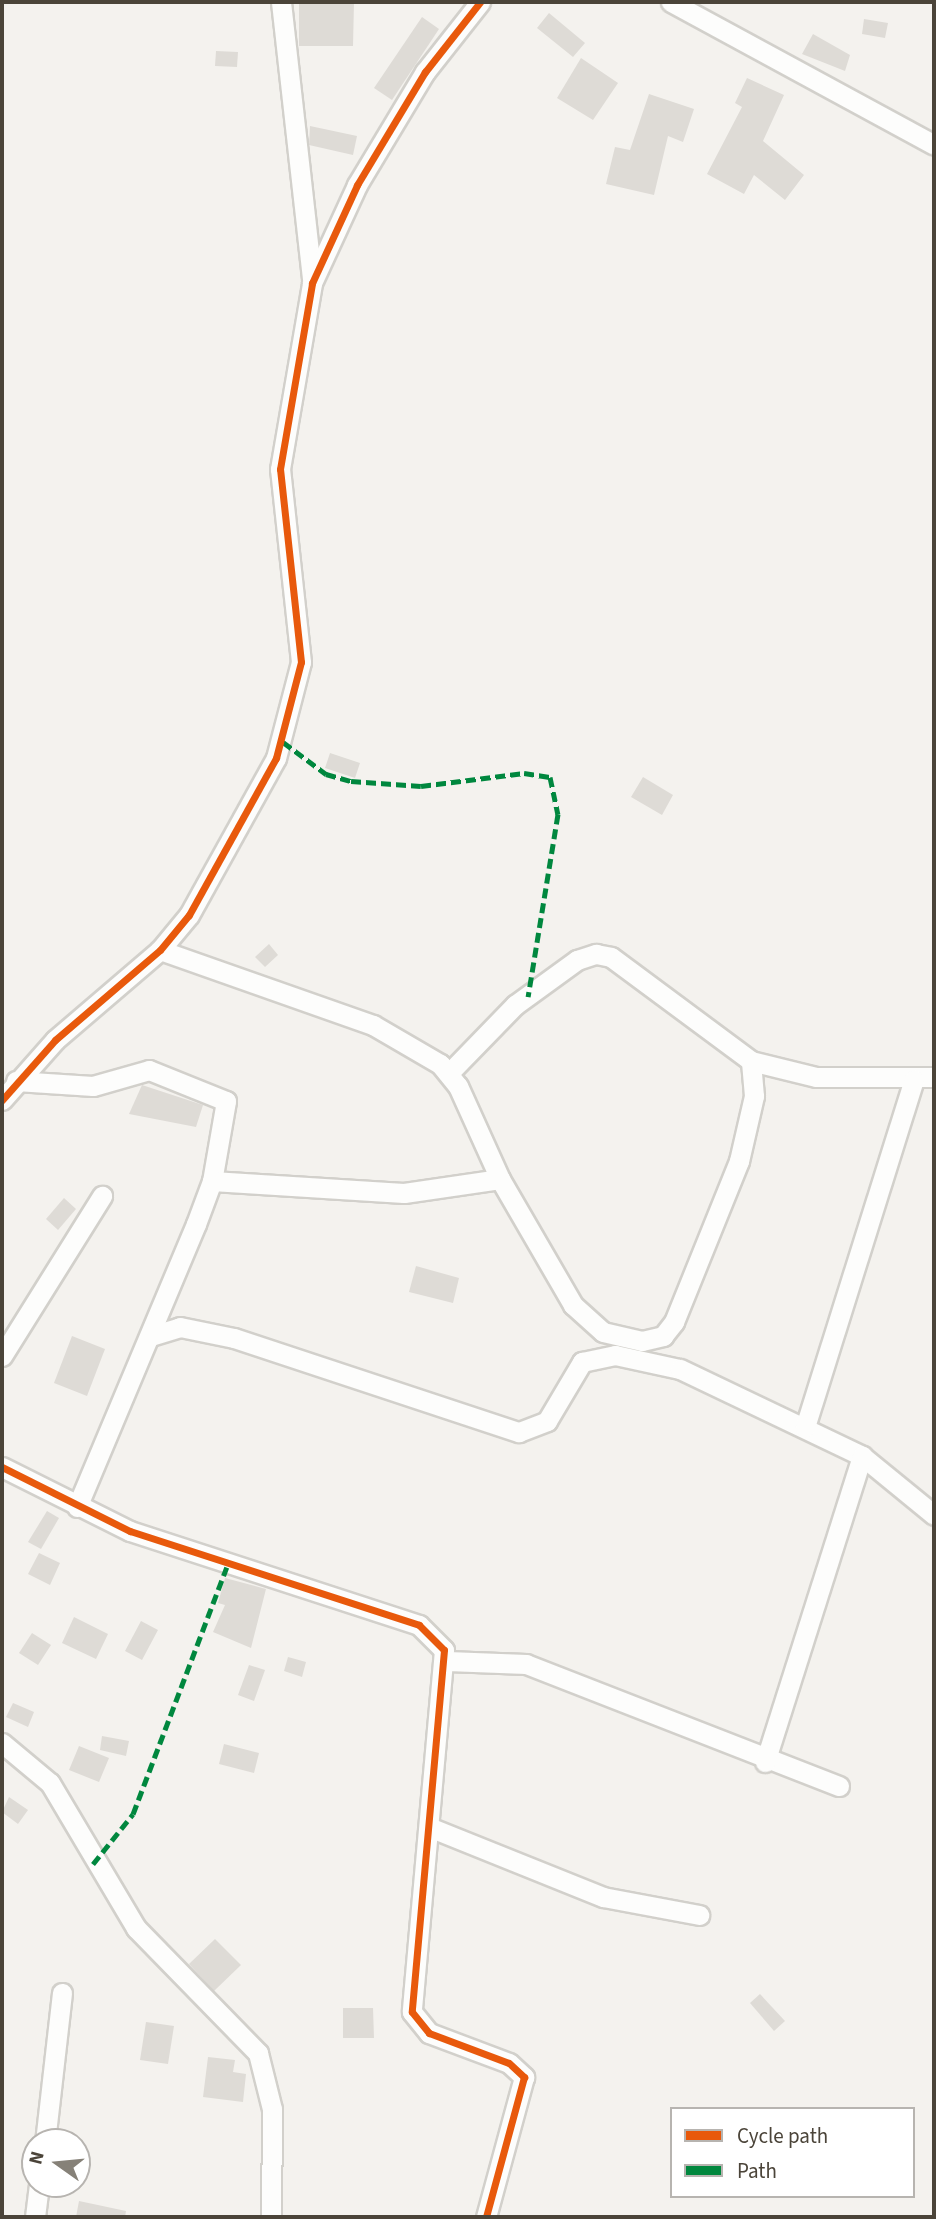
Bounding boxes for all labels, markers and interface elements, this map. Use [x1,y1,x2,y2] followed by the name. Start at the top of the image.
[670,2107,915,2198] legend
[737,2121,828,2151] text: Cycle path
[21,2128,91,2198] north arrow
[22,2148,52,2168] text: N
[737,2156,777,2186] text: Path

